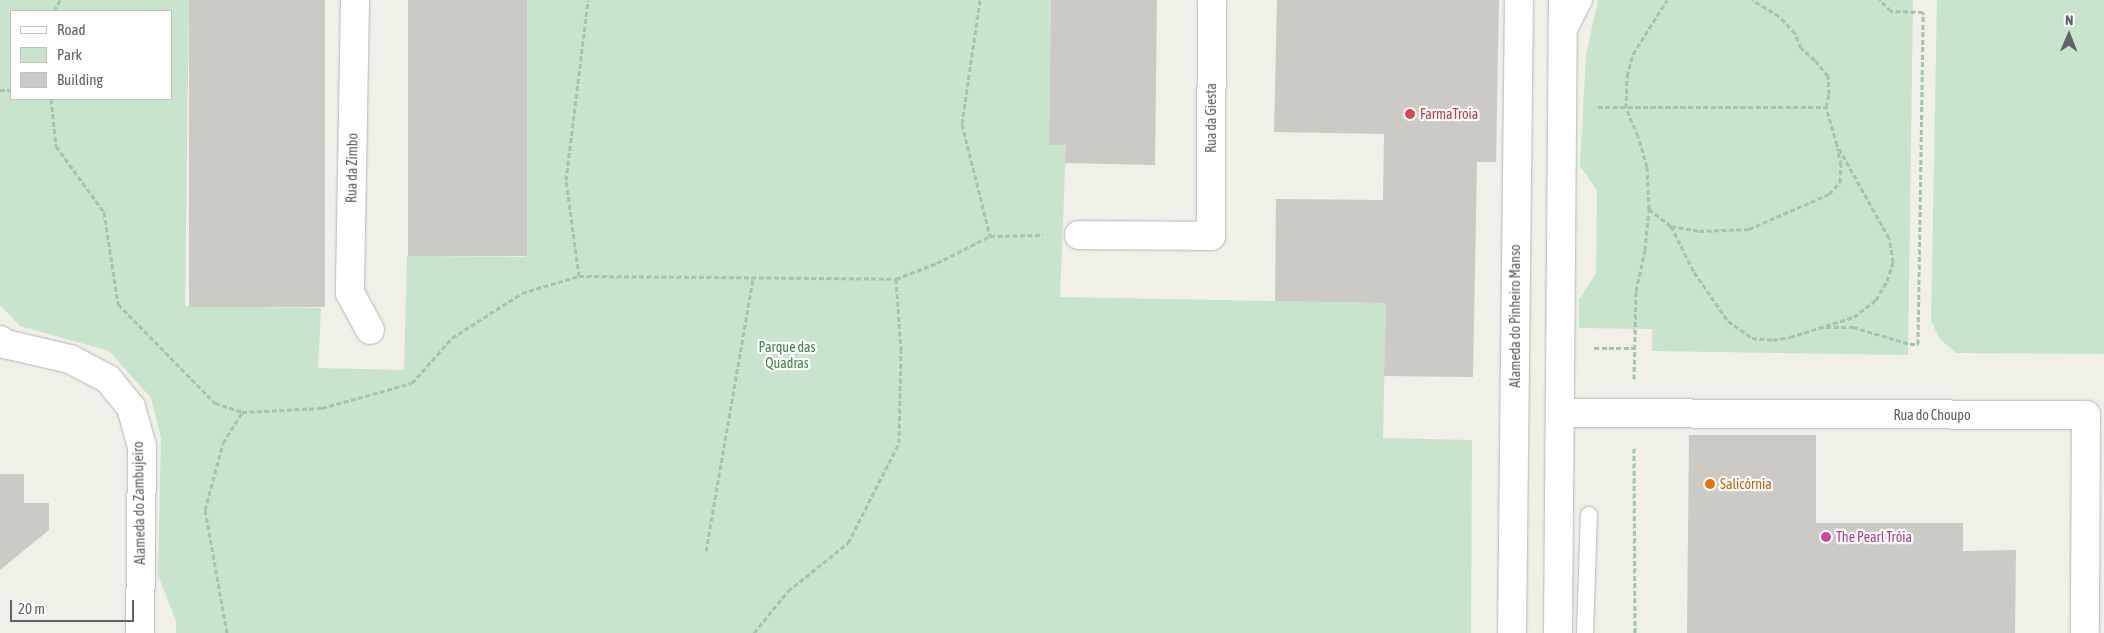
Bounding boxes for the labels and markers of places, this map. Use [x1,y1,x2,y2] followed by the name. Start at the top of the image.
[1420,106,1478,122] place label: FarmaTroia
[1404,108,1416,120] marker: FarmaTroia
[1720,476,1772,492] place label: Salicórnia
[1704,478,1716,490] marker: Salicórnia
[1836,529,1912,545] place label: The Pearl Tróia
[1820,531,1832,543] marker: The Pearl Tróia

